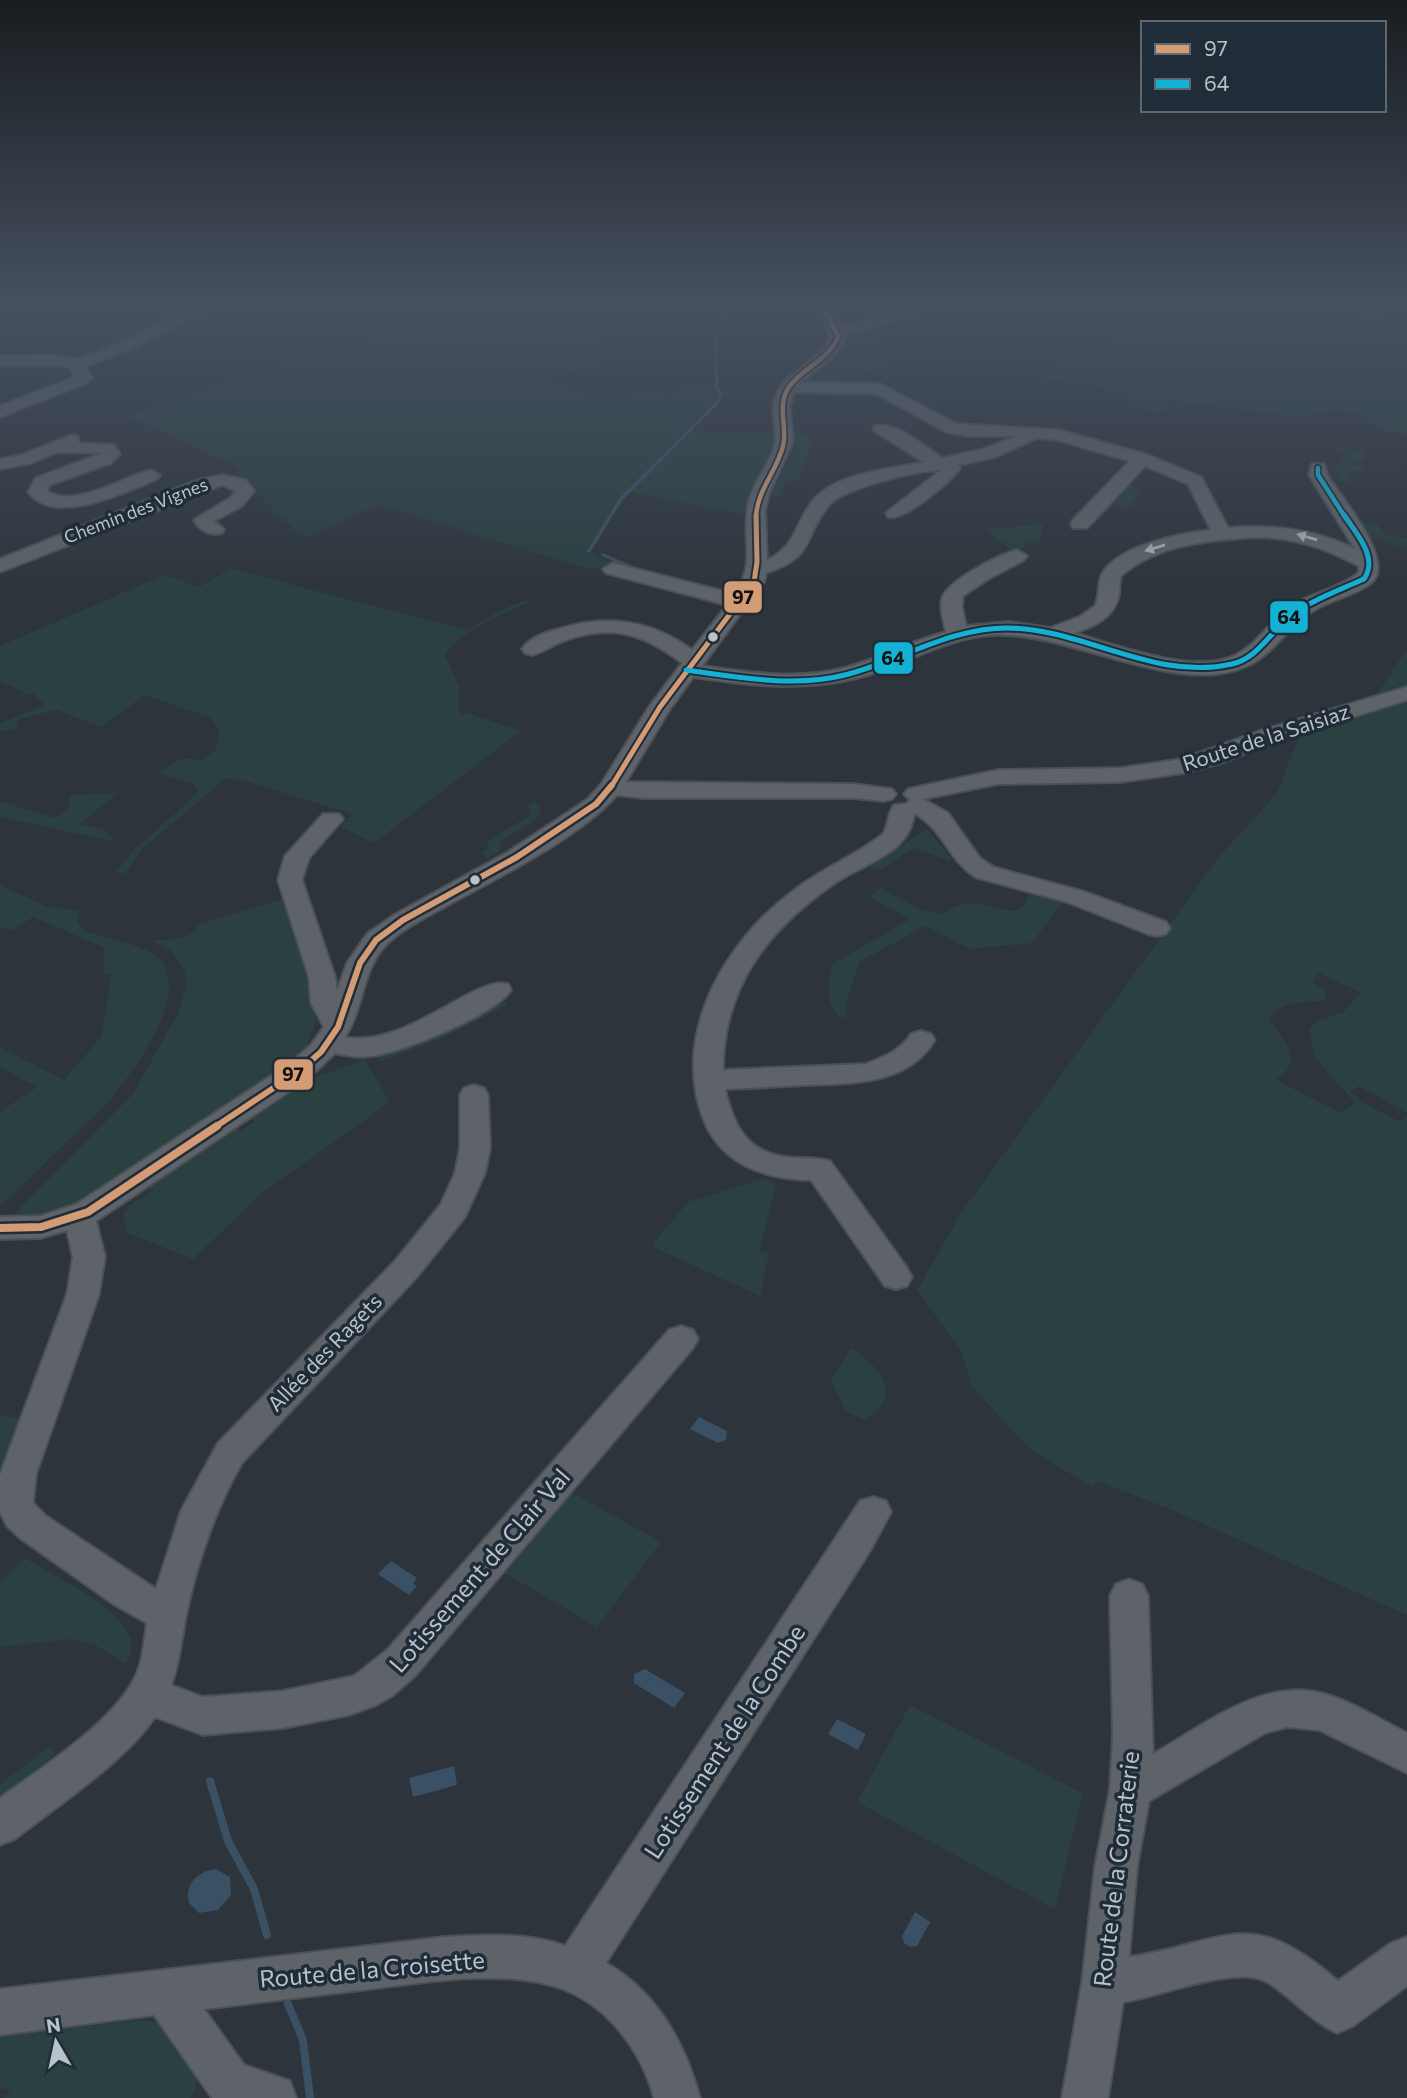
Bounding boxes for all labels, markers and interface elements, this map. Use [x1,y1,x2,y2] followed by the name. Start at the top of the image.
[1141,21,1386,112] legend
[1204,35,1228,60] text: 97
[1204,70,1230,95] text: 64
[61,472,211,548] street label: Chemin des Vignes
[1296,531,1318,542] one-way arrow
[1144,543,1165,553] one-way arrow
[723,580,763,614] line badge: 97
[732,585,754,608] text: 97
[1269,600,1309,634] line badge: 64
[1277,605,1301,628] text: 64
[706,630,720,644] unlabelled marker
[873,641,914,675] line badge: 64
[881,646,905,669] text: 64
[1179,698,1352,775] street label: Route de la Saisiaz
[468,873,482,887] unlabelled marker
[273,1058,314,1091] line badge: 97
[282,1062,304,1085] text: 97
[262,1288,386,1416] street label: Allée des Ragets
[382,1462,575,1678] street label: Lotissement de Clair Val
[637,1619,810,1864] street label: Lotissement de la Combe
[1087,1749,1144,1988] street label: Route de la Corraterie
[258,1944,486,1993] street label: Route de la Croisette
[21,2007,91,2077] north arrow
[44,2012,62,2037] text: N

